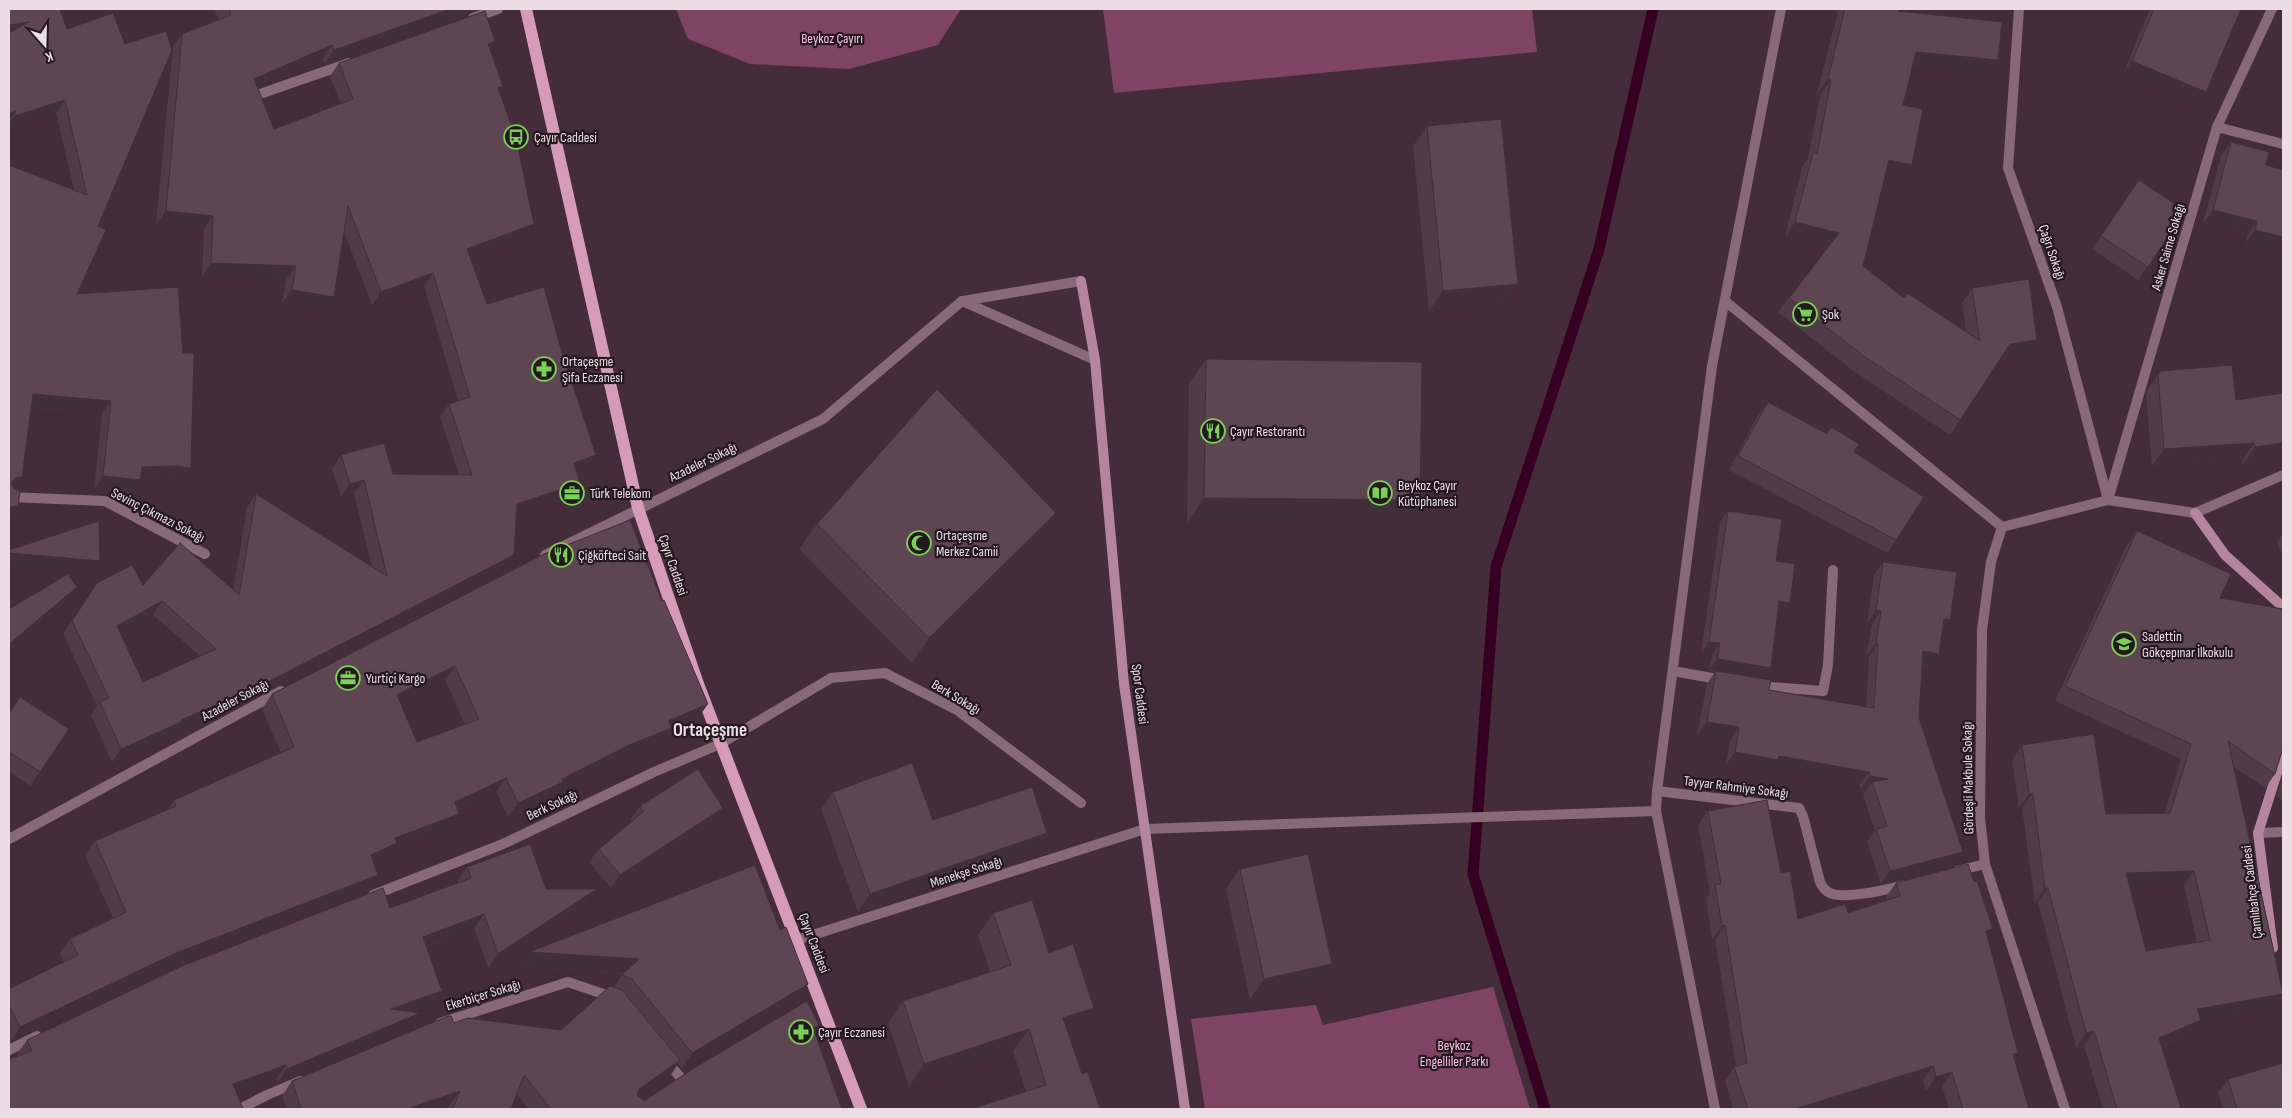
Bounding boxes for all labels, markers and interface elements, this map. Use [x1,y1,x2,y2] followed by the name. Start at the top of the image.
[20,20,70,70] north arrow
[801,30,863,47] park label: Beykoz Çayırı
[43,48,55,66] text: K
[503,124,529,150] bus stop icon: Çayır Caddesi
[534,129,597,146] place label: Çayır Caddesi
[2147,202,2189,293] street label: Asker Saime Sokağı
[2035,222,2069,282] street label: Çağrı Sokağı
[1792,301,1818,327] supermarket icon: Şok
[1822,306,1840,323] place label: Şok
[562,353,623,386] place label: Ortaçeşme Şifa Eczanesi
[531,356,557,382] pharmacy icon: Ortaçeşme Şifa Eczanesi
[1200,418,1226,444] restaurant icon: Çayır Restorantı
[1230,423,1305,440] place label: Çayır Restorantı
[665,438,740,486] street label: Azadeler Sokağı
[1398,477,1457,510] place label: Beykoz Çayır Kütüphanesi
[559,480,585,506] office icon: Türk Telekom
[1367,480,1393,506] library icon: Beykoz Çayır Kütüphanesi
[108,484,208,546] street label: Sevinç Çıkmazı Sokağı
[590,485,651,502] place label: Türk Telekom
[936,527,998,560] place label: Ortaçeşme Merkez Camii
[906,530,932,556] mosque icon: Ortaçeşme Merkez Camii
[655,532,691,598] street label: Çayır Caddesi
[548,542,574,568] restaurant icon: Çiğköfteci Sait
[578,547,646,564] place label: Çiğköfteci Sait
[2142,628,2233,661] place label: Sadettin Gökçepınar İlkokulu
[2111,631,2137,657] school or university icon: Sadettin Gökçepınar İlkokulu
[1128,663,1152,725] street label: Spor Caddesi
[335,665,361,691] office icon: Yurtiçi Kargo
[366,670,425,687] place label: Yurtiçi Kargo
[198,675,271,725] street label: Azadeler Sokağı
[928,676,984,718] street label: Berk Sokağı
[673,719,747,742] district label: Ortaçeşme
[1959,721,1977,835] street label: Gördeşli Makbule Sokağı
[1683,772,1789,802] street label: Tayyar Rahmiye Sokağı
[524,786,580,824] street label: Berk Sokağı
[2238,845,2266,939] street label: Çamlıbahçe Caddesi
[928,852,1004,892] street label: Menekşe Sokağı
[795,911,833,975] street label: Çayır Caddesi
[444,976,522,1014] street label: Ekerbiçer Sokağı
[788,1019,814,1045] pharmacy icon: Çayır Eczanesi
[818,1024,885,1041] place label: Çayır Eczanesi
[1420,1037,1488,1070] park label: Beykoz Engelliler Parkı

